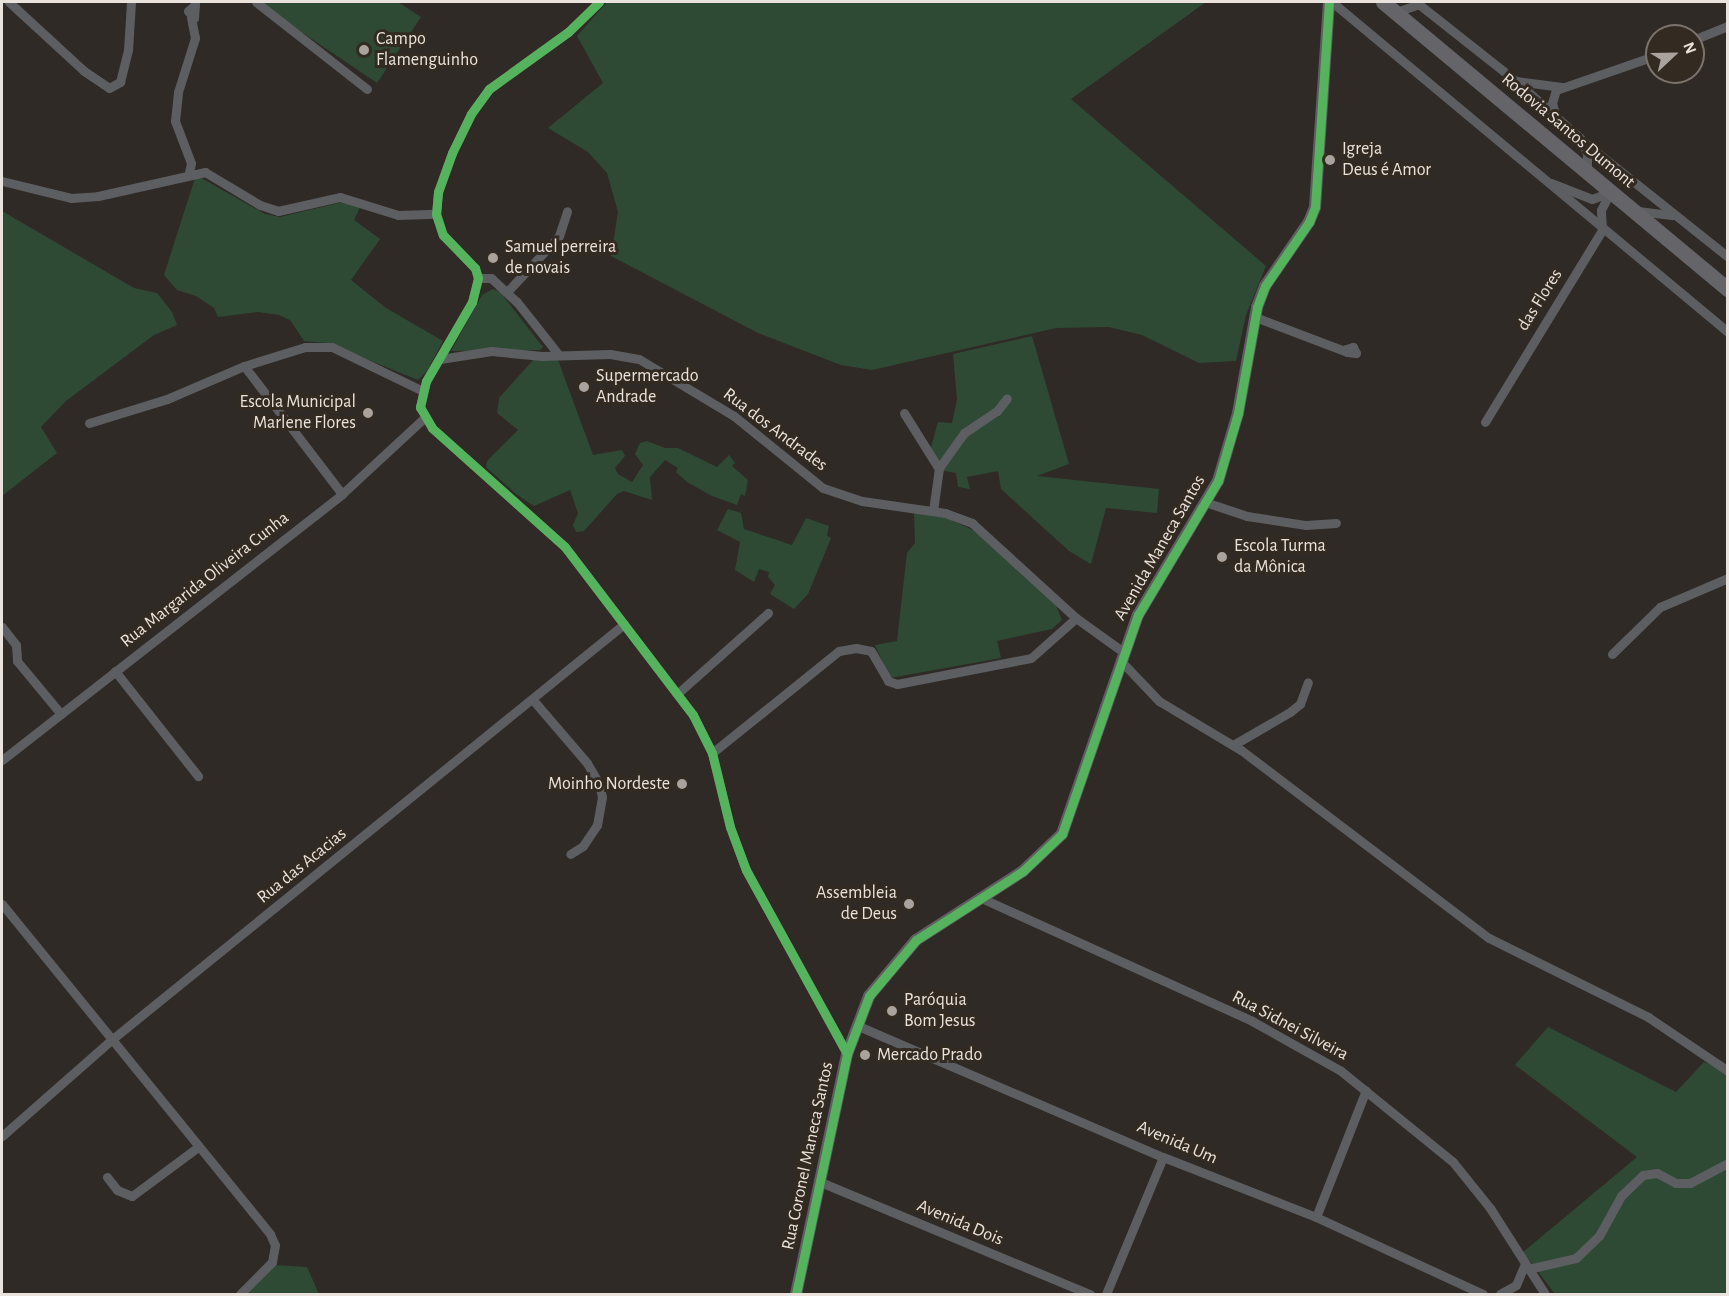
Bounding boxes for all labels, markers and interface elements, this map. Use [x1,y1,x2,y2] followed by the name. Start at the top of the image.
[1645,24,1705,84] north arrow
[376,29,478,72] place label: Campo Flamenguinho
[1680,40,1699,56] text: N
[357,43,371,57] marker: Campo Flamenguinho
[1497,69,1639,193] street label: Rodovia Santos Dumont
[1342,139,1431,182] place label: Igreja Deus é Amor
[1323,153,1337,167] marker: Igreja Deus é Amor
[505,237,616,280] place label: Samuel perreira de novais
[486,251,500,265] marker: Samuel perreira de novais
[1513,265,1567,335] street label: das Flores
[596,366,699,409] place label: Supermercado Andrade
[577,380,591,394] marker: Supermercado Andrade
[719,384,831,476] street label: Rua dos Andrades
[239,392,356,434] place label: Escola Municipal Marlene Flores
[361,406,375,420] marker: Escola Municipal Marlene Flores
[1110,471,1210,625] street label: Avenida Maneca Santos
[116,508,294,652] street label: Rua Margarida Oliveira Cunha
[1234,536,1326,578] place label: Escola Turma da Mônica
[1215,550,1229,564] marker: Escola Turma da Mônica
[548,773,670,795] place label: Moinho Nordeste
[675,777,689,791] marker: Moinho Nordeste
[253,823,351,909] street label: Rua das Acacias
[816,883,897,926] place label: Assembleia de Deus
[902,897,916,911] marker: Assembleia de Deus
[1228,986,1352,1066] street label: Rua Sidnei Silveira
[904,990,976,1032] place label: Paróquia Bom Jesus
[885,1004,899,1018] marker: Paróquia Bom Jesus
[877,1044,982,1066] place label: Mercado Prado
[858,1048,872,1062] marker: Mercado Prado
[778,1060,838,1252] street label: Rua Coronel Maneca Santos
[1134,1116,1220,1170] street label: Avenida Um
[914,1195,1006,1251] street label: Avenida Dois

